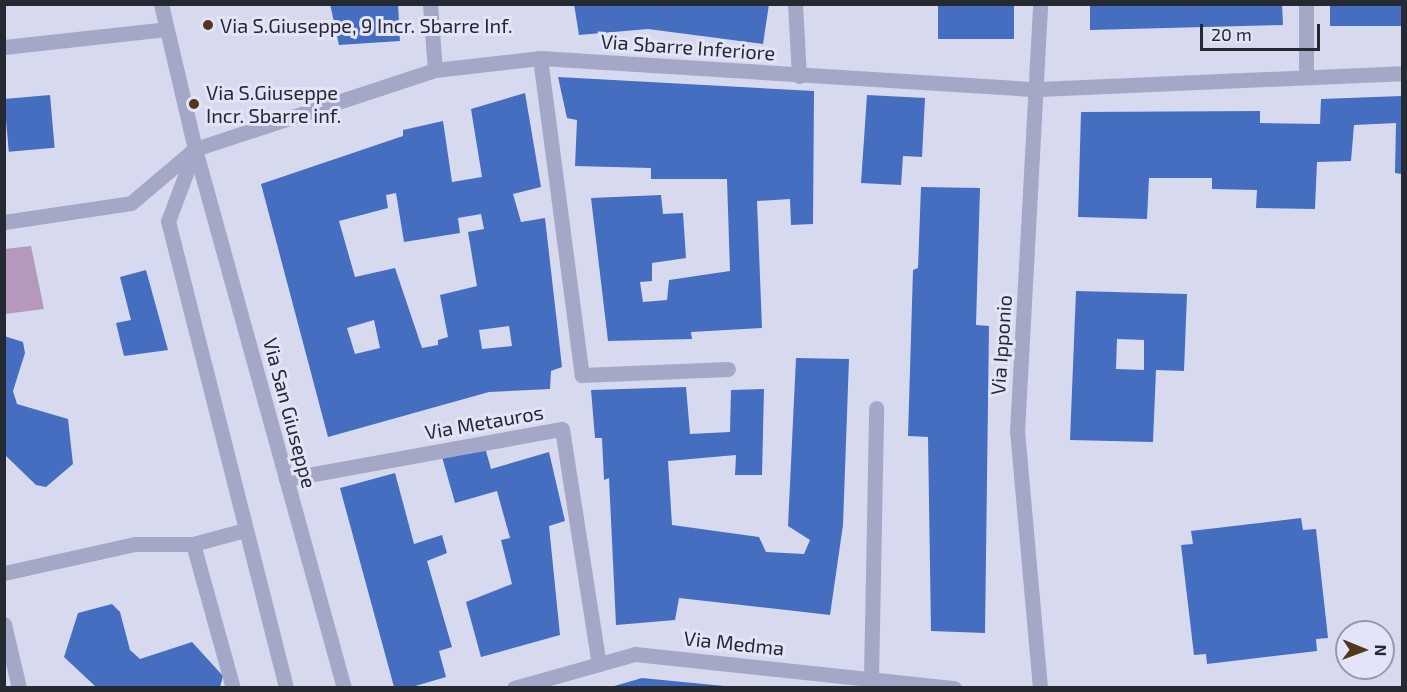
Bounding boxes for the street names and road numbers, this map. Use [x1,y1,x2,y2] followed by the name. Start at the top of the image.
[600,29,776,65] street label: Via Sbarre Inferiore
[986,294,1016,396] street label: Via Ipponio
[258,335,322,491] street label: Via San Giuseppe
[423,400,545,444] street label: Via Metauros
[683,626,785,660] street label: Via Medma

